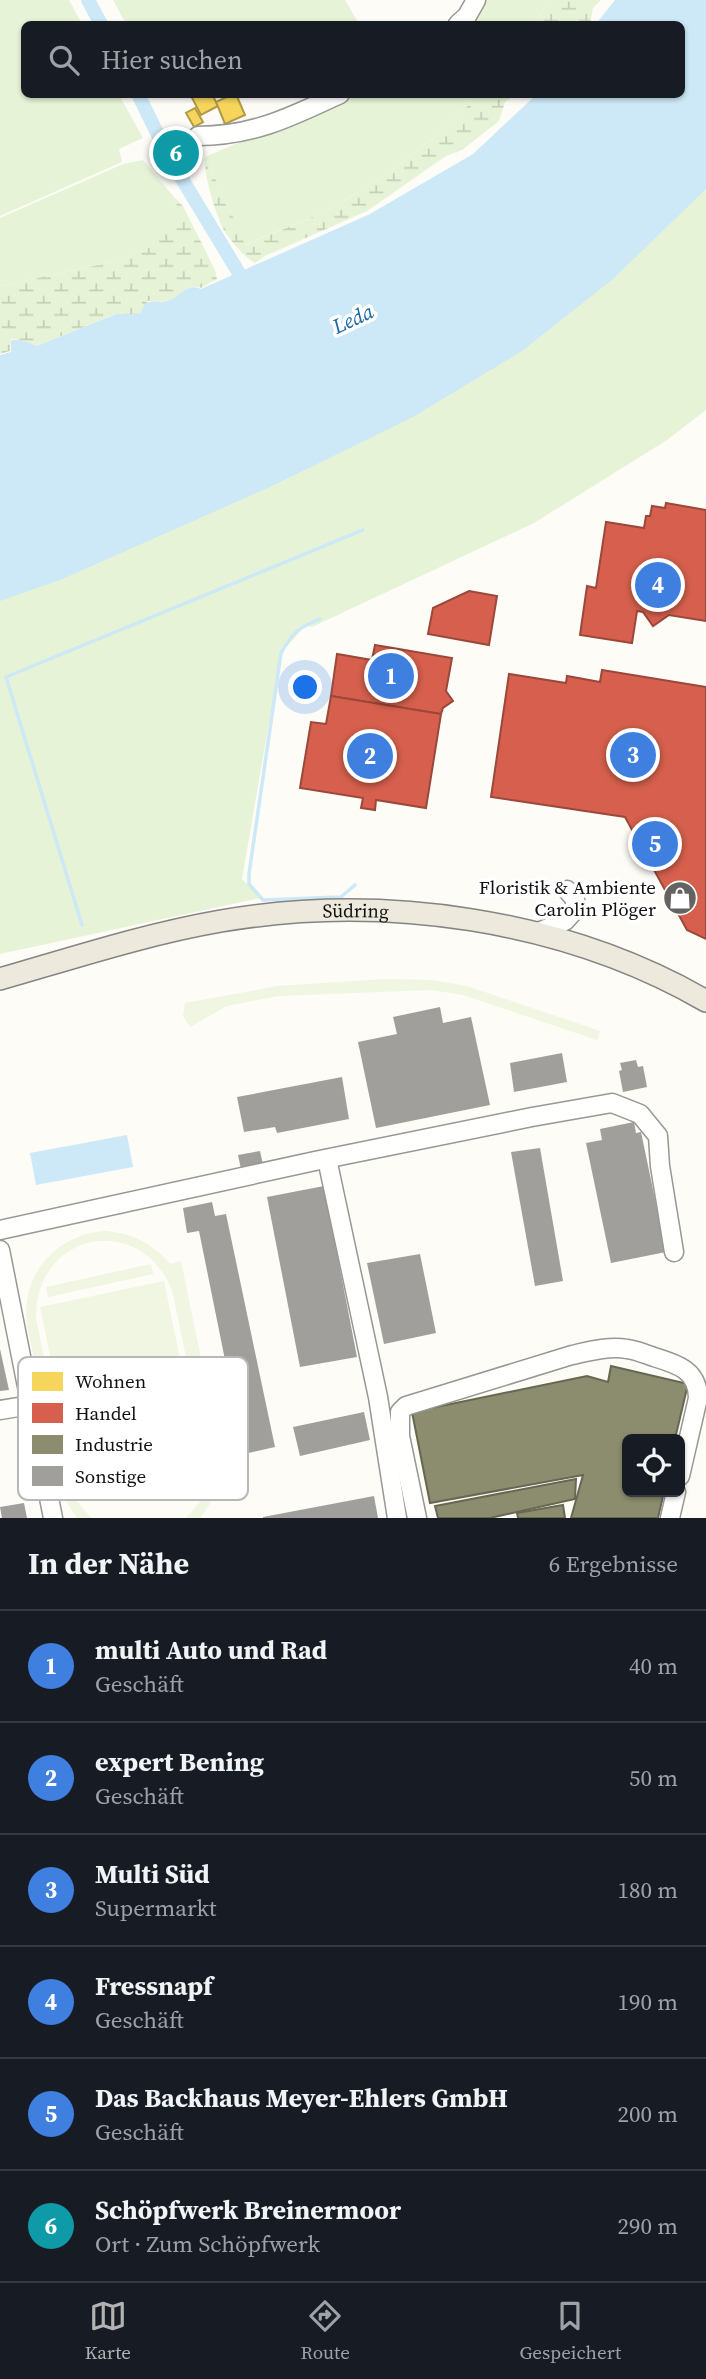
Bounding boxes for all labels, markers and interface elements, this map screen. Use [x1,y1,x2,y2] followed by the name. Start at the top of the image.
[21,21,685,98] search box
[45,41,83,79] icon: search
[101,42,243,78] text: Hier suchen
[153,127,199,179] pin: 6
[327,296,378,341] water label: Leda
[635,559,681,611] pin: 4
[368,650,414,702] pin: 1
[288,670,322,704] your location
[610,729,656,781] pin: 3
[347,730,393,782] pin: 2
[632,818,678,870] pin: 5
[479,874,656,922] place label: Floristik & Ambiente Carolin Plöger
[661,879,699,917] shop icon: Floristik & Ambiente Carolin Plöger
[322,897,390,924] street label: Südring
[18,1357,248,1500] legend
[75,1368,146,1394] text: Wohnen
[75,1400,137,1426] text: Handel
[75,1431,153,1457] text: Industrie
[622,1434,685,1497] map controls
[622,1434,685,1497] button: locate
[75,1463,146,1489] text: Sonstige
[28,1543,189,1584] text: In der Nähe
[549,1548,678,1580] text: 6 Ergebnisse
[95,1632,327,1668] text: multi Auto und Rad
[45,1650,57,1682] text: 1
[629,1650,678,1682] text: 40 m
[95,1668,184,1700] text: Geschäft
[95,1744,264,1780] text: expert Bening
[45,1762,57,1794] text: 2
[629,1762,678,1794] text: 50 m
[95,1780,184,1812] text: Geschäft
[95,1856,210,1892] text: Multi Süd
[45,1874,57,1906] text: 3
[617,1874,678,1906] text: 180 m
[95,1892,216,1924] text: Supermarkt
[95,1968,212,2004] text: Fressnapf
[45,1986,57,2018] text: 4
[617,1986,678,2018] text: 190 m
[95,2004,184,2036] text: Geschäft
[95,2080,508,2116] text: Das Backhaus Meyer-Ehlers GmbH
[45,2098,57,2130] text: 5
[617,2098,678,2130] text: 200 m
[95,2116,184,2148] text: Geschäft
[95,2192,401,2228] text: Schöpfwerk Breinermoor
[45,2210,57,2242] text: 6
[617,2210,678,2242] text: 290 m
[95,2228,320,2260] text: Ort · Zum Schöpfwerk
[85,2297,131,2365] tab: Karte
[301,2297,350,2365] tab: Route
[519,2297,621,2365] tab: Gespeichert

